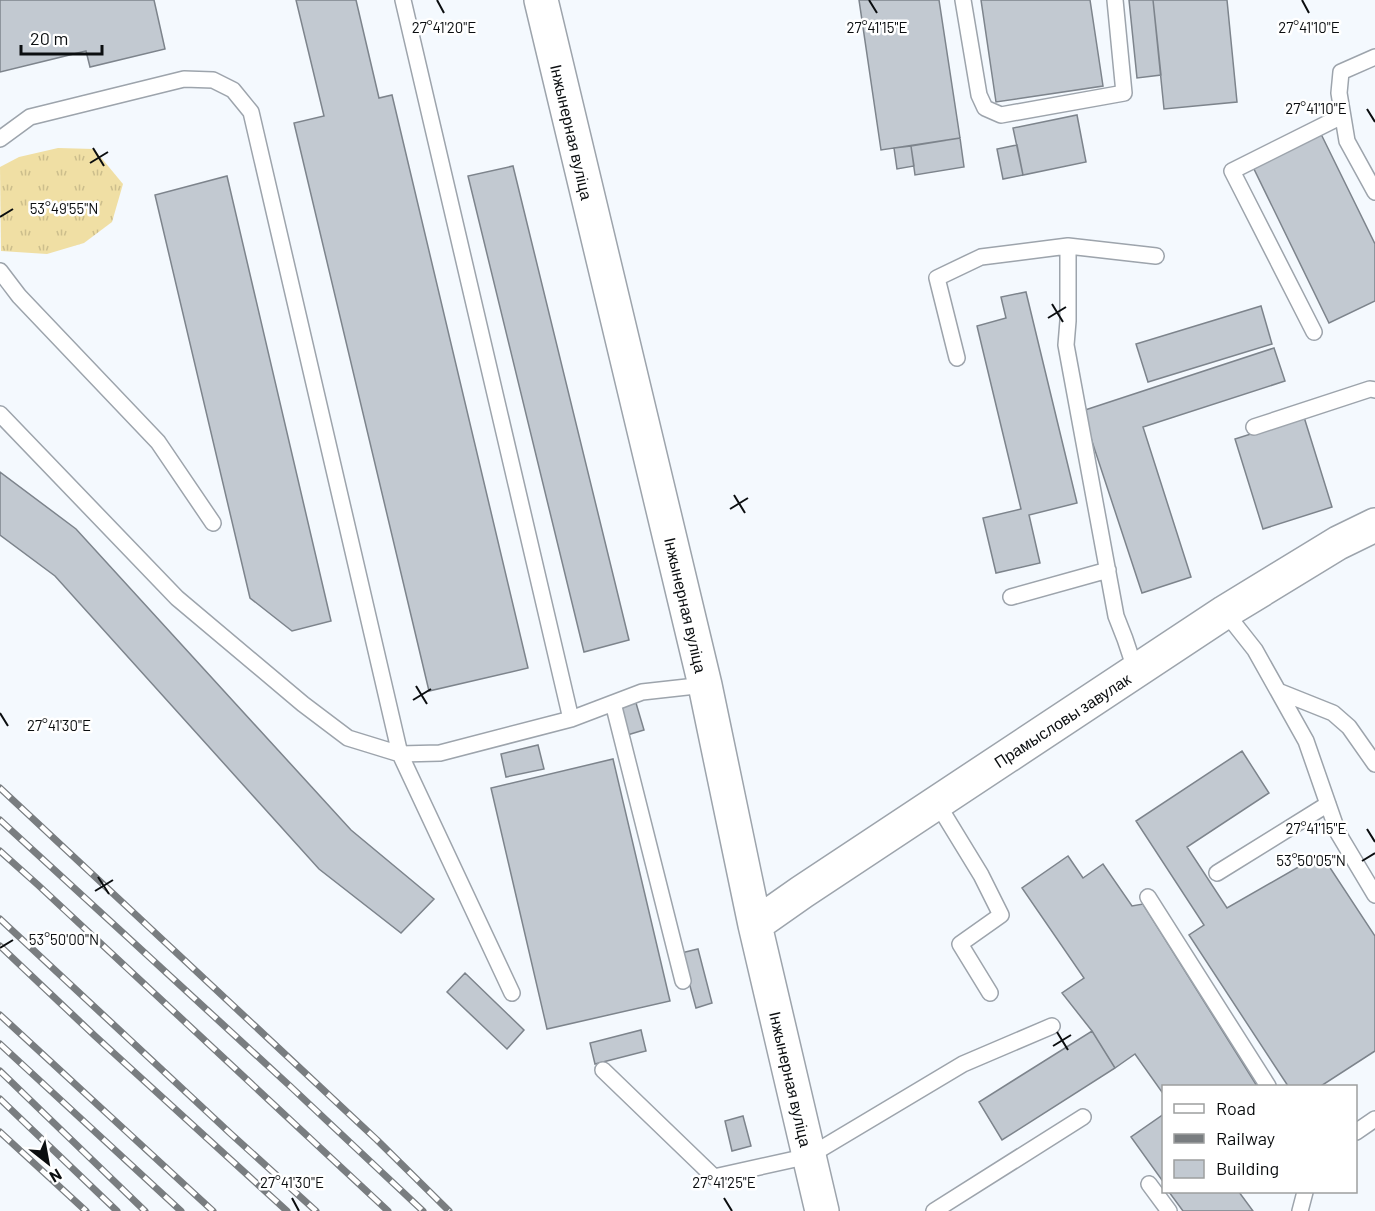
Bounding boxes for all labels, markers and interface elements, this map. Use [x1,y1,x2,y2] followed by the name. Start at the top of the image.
[21,18,102,56] scale bar
[412,18,476,36] text: 27°41'20"E
[847,18,907,36] text: 27°41'15"E
[1278,18,1340,36] text: 27°41'10"E
[30,27,68,49] text: 20 m
[547,62,597,202] street label: Інжынерная вуліца
[1285,99,1347,117] text: 27°41'10"E
[30,199,98,217] text: 53°49'55"N
[661,535,711,675] street label: Інжынерная вуліца
[990,668,1135,771] street label: Прамысловы завулак
[27,716,91,734] text: 27°41'30"E
[1286,819,1346,837] text: 27°41'15"E
[1276,851,1346,869] text: 53°50'05"N
[29,930,99,948] text: 53°50'00"N
[766,1009,816,1149] street label: Інжынерная вуліца
[1162,1085,1357,1193] legend
[1216,1097,1256,1119] text: Road
[1216,1127,1275,1149] text: Railway
[18,1133,78,1193] north arrow
[1216,1157,1279,1179] text: Building
[47,1165,65,1187] text: N
[260,1173,324,1191] text: 27°41'30"E
[692,1173,756,1191] text: 27°41'25"E

